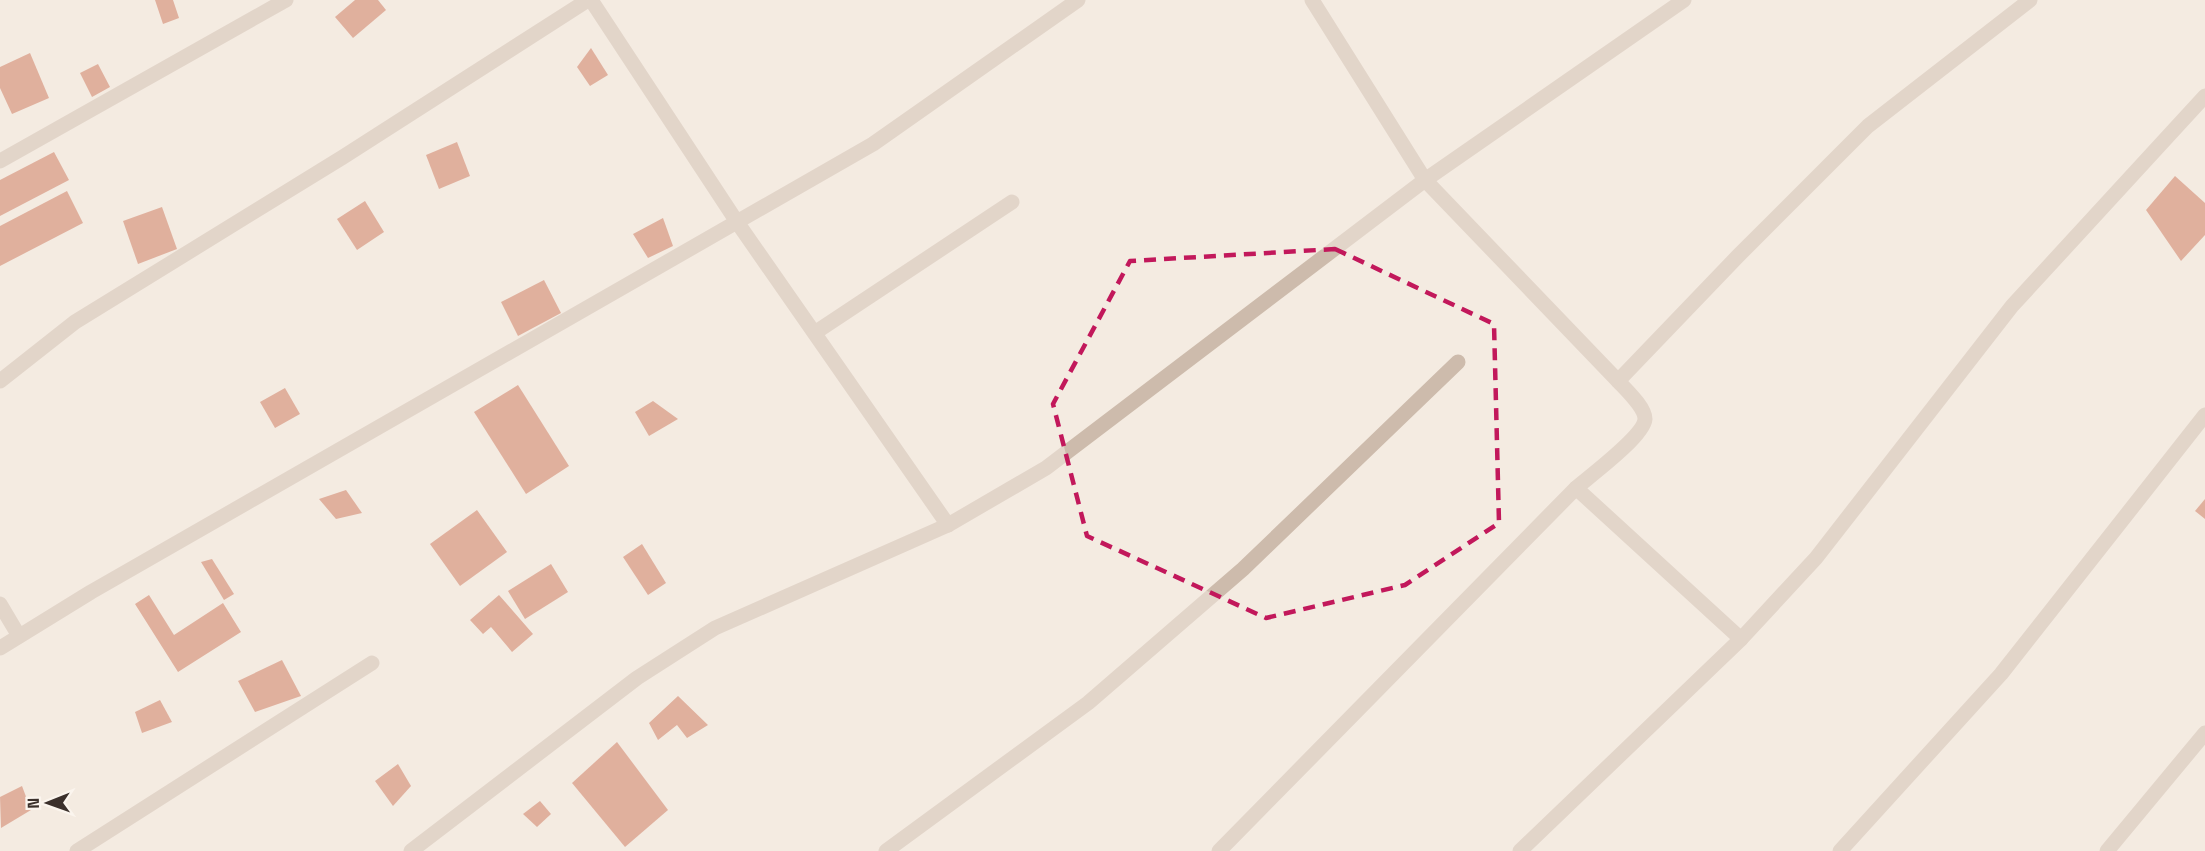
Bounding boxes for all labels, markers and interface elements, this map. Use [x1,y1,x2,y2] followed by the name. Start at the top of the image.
[18,773,78,833] north arrow
[23,798,44,809] text: N

